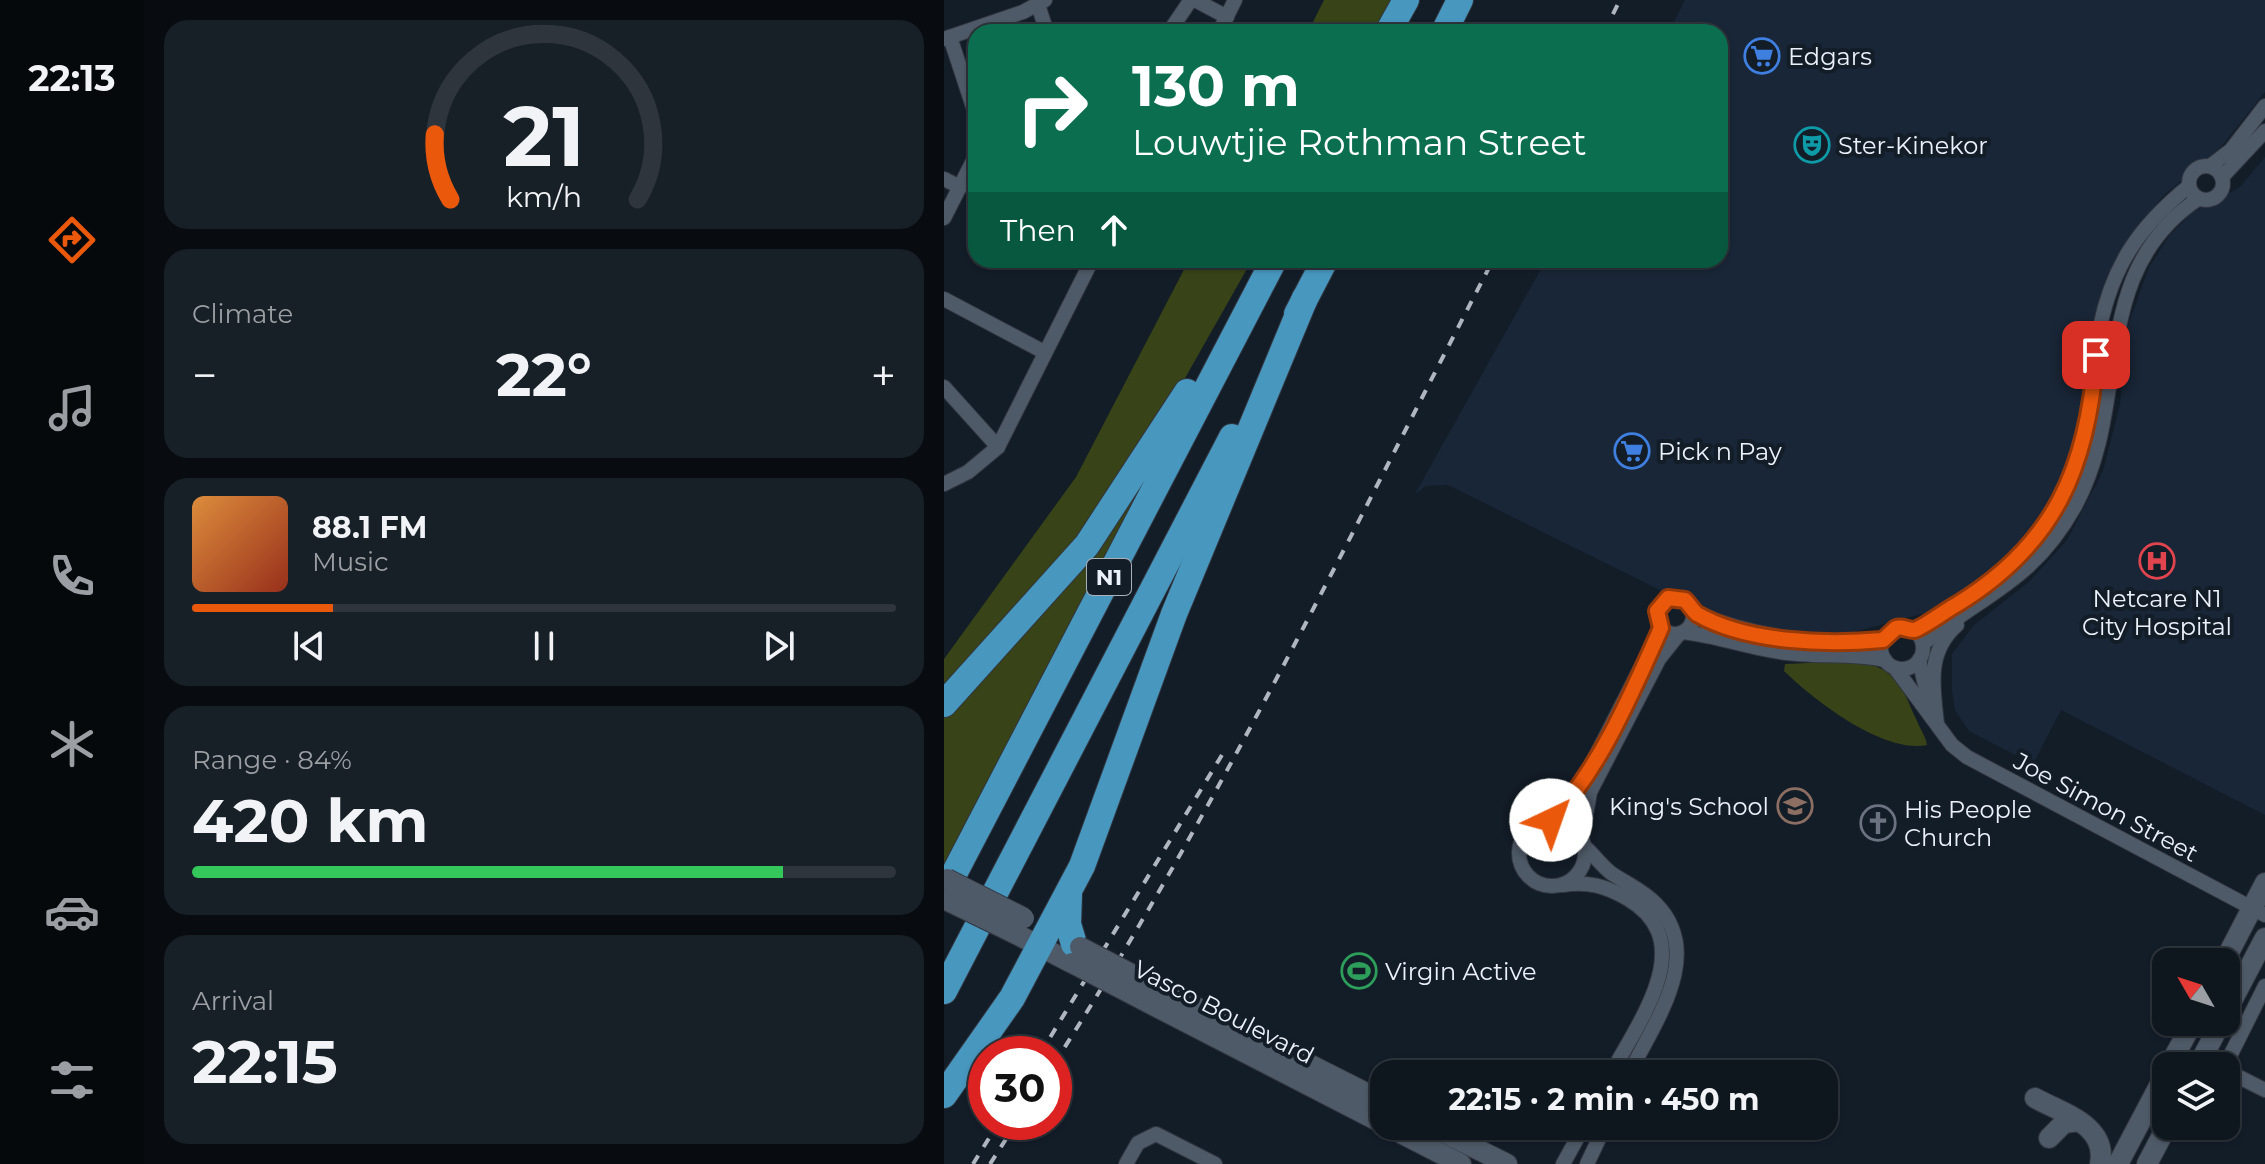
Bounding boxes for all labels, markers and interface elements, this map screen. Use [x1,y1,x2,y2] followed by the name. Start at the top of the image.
[1743,37,1781,75] supermarket icon: Edgars
[1788,42,1872,71] place label: Edgars
[1132,52,1300,120] text: 130 m
[28,56,116,100] text: 22:13
[1000,56,1104,160] icon: right
[503,85,585,187] text: 21
[1132,120,1587,164] text: Louwtjie Rothman Street
[1793,126,1831,164] theatre icon: Ster-Kinekor
[1838,131,1988,160] place label: Ster-Kinekor
[506,180,582,215] text: km/h
[1092,208,1136,252] icon: ahead
[44,212,100,268] icon: directions
[1000,212,1076,249] text: Then
[192,298,293,330] text: Climate
[2062,321,2130,389] pin
[2074,333,2118,377] icon: arrive
[496,338,592,411] text: 22°
[192,348,217,402] text: −
[871,348,896,402] text: +
[44,380,100,436] icon: music
[1613,432,1651,470] supermarket icon: Pick n Pay
[1658,437,1782,466] place label: Pick n Pay
[312,509,427,546] text: 88.1 FM
[2138,542,2176,580] hospital icon: Netcare N1 City Hospital
[312,546,389,578] text: Music
[44,548,100,604] icon: phone
[1087,559,1131,595] road number: N1
[2082,584,2232,641] place label: Netcare N1 City Hospital
[287,624,331,668] icon: previous
[522,624,566,668] icon: pause
[757,624,801,668] icon: next
[44,716,100,772] icon: climate
[192,744,352,776] text: Range · 84%
[2008,746,2203,868] street label: Joe Simon Street
[1509,778,1593,862] position arrow
[192,784,428,857] text: 420 km
[1776,787,1814,825] school or university icon: King's School
[1609,792,1769,821] place label: King's School
[1904,795,2032,852] place label: His People Church
[1859,804,1897,842] church icon: His People Church
[44,884,100,940] icon: car
[2152,948,2240,1036] north arrow
[2152,948,2240,1140] map controls
[1340,952,1378,990] sports icon: Virgin Active
[1129,954,1319,1070] street label: Vasco Boulevard
[1385,957,1537,986] place label: Virgin Active
[192,985,274,1017] text: Arrival
[192,1025,338,1098] text: 22:15
[968,1036,1072,1140] speed limit sign: 30
[44,1052,100,1108] icon: filters
[2152,1052,2240,1140] button: layers
[1448,1081,1760,1118] text: 22:15 · 2 min · 450 m

